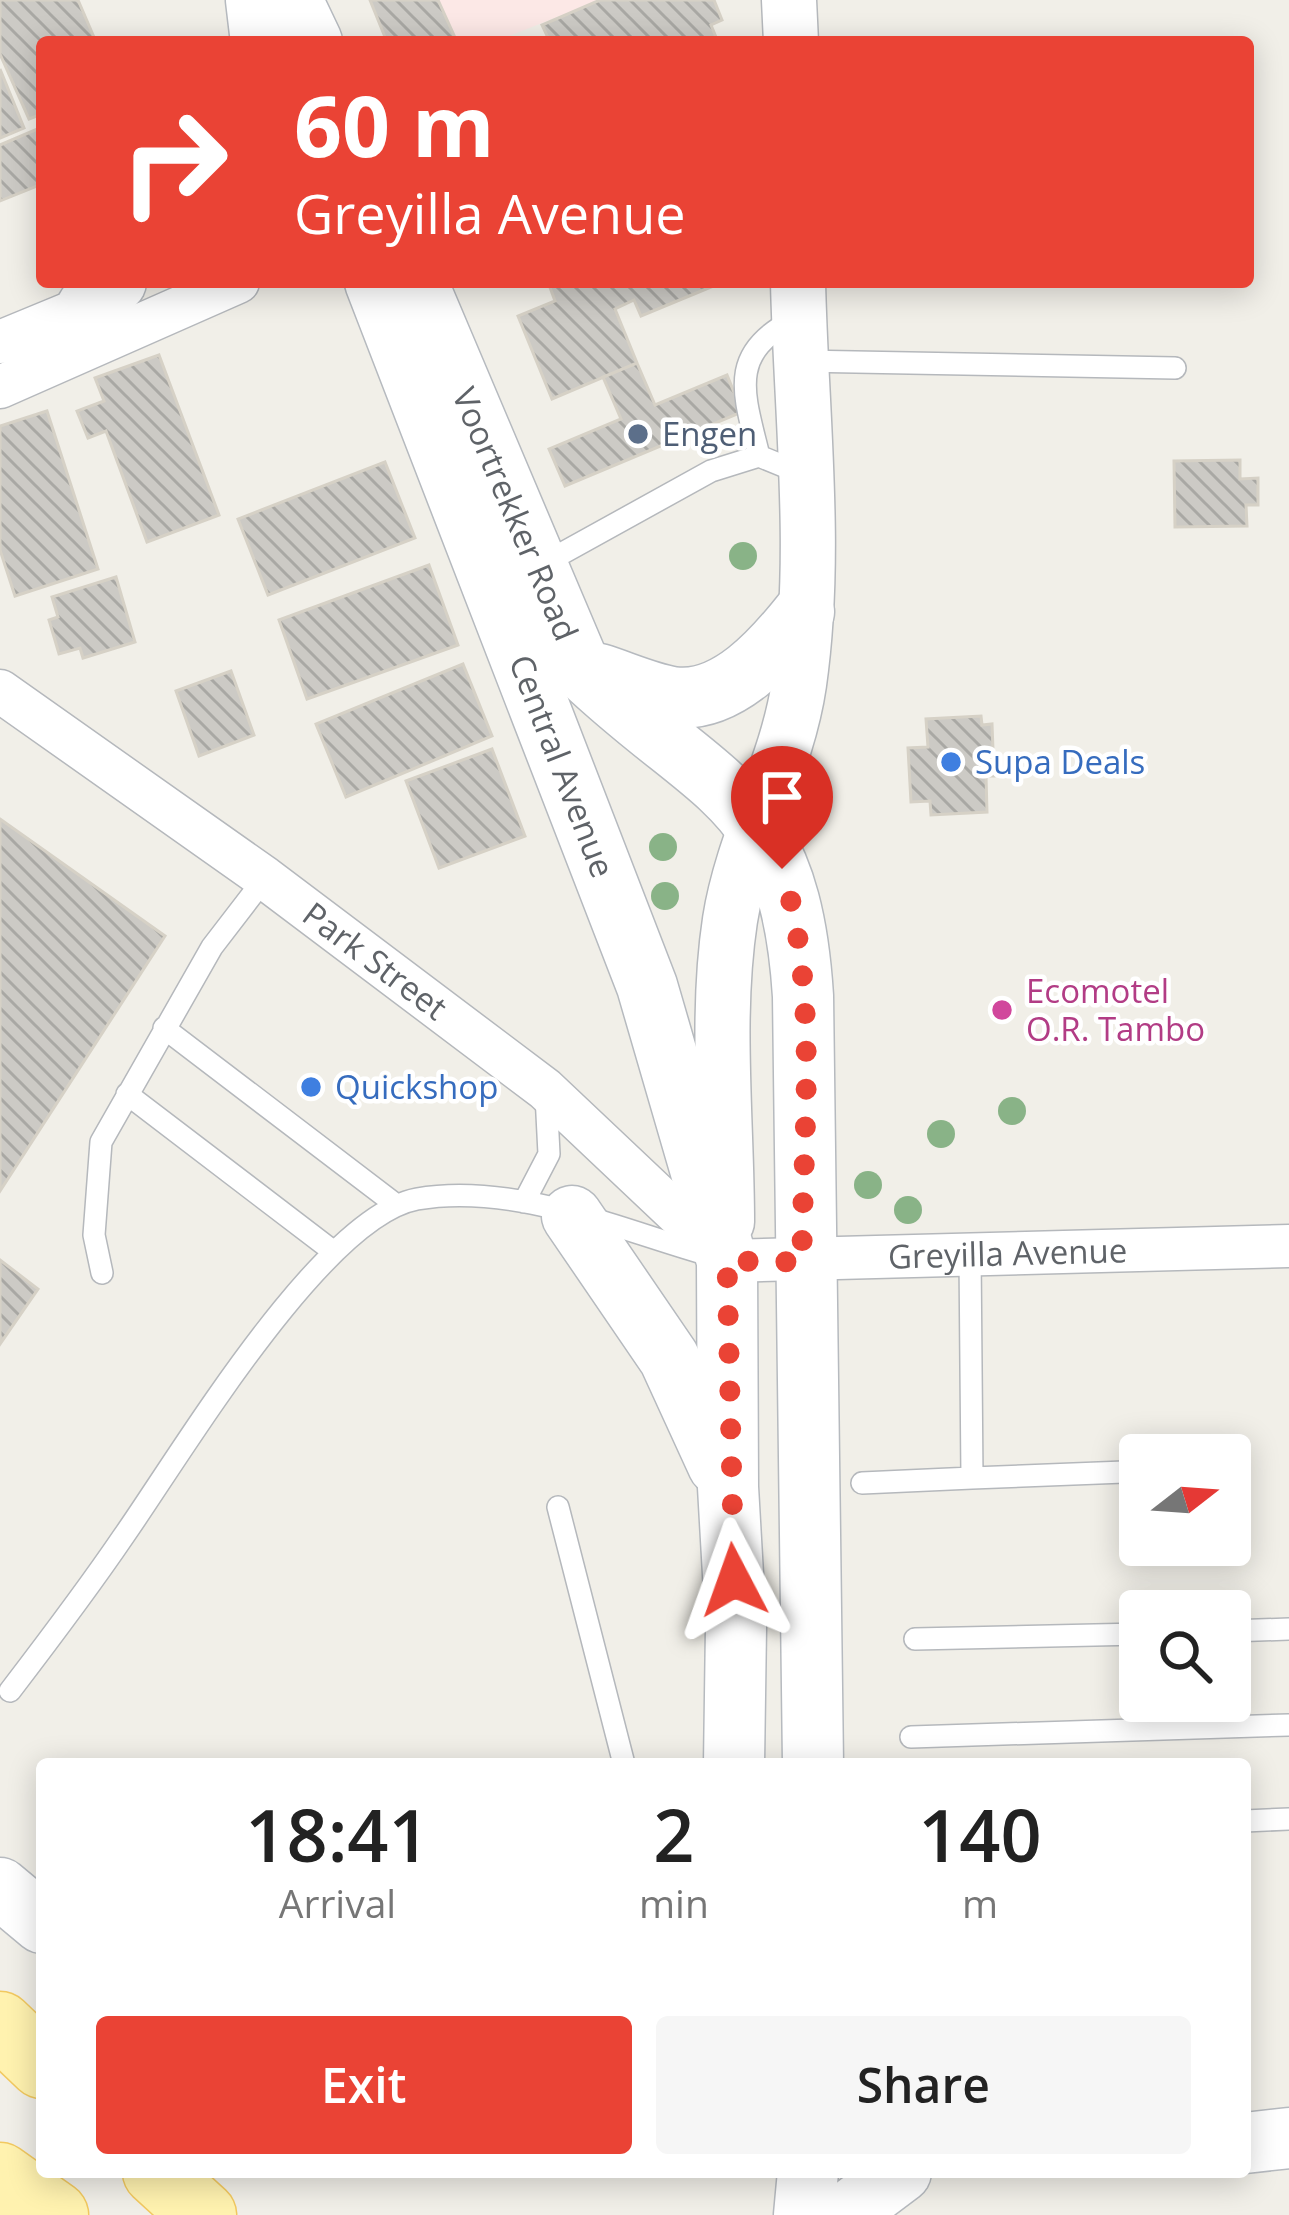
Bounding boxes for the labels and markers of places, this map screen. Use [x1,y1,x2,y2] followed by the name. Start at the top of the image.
[662,411,757,456] place label: Engen
[625,421,651,447] marker: Engen
[975,739,1145,784] place label: Supa Deals
[731,746,833,869] pin
[938,749,964,775] marker: Supa Deals
[1026,968,1205,1051] place label: Ecomotel O.R. Tambo
[989,997,1015,1023] marker: Ecomotel O.R. Tambo
[335,1064,498,1109] place label: Quickshop
[298,1074,324,1100] marker: Quickshop

